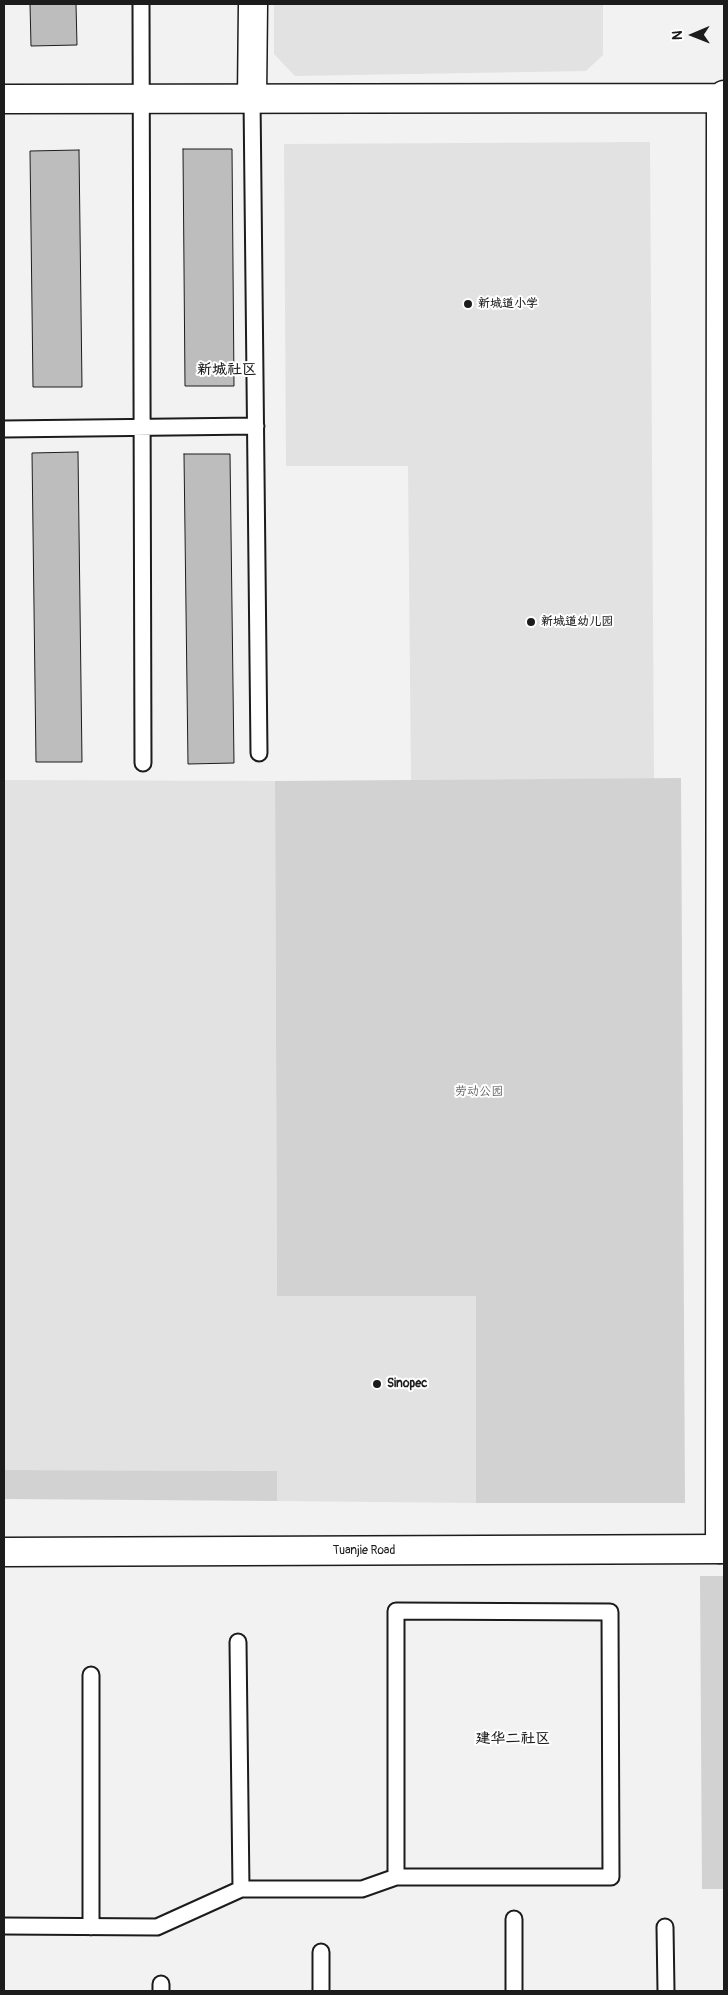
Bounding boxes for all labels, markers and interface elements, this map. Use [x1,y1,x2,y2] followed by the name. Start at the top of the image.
[668,10,718,60] north arrow
[669,30,686,40] text: N
[478,297,538,311] place label: 新城道小学
[462,298,474,310] marker: 新城道小学
[197,361,257,379] district label: 新城社区
[541,615,613,629] place label: 新城道幼儿园
[525,616,537,628] marker: 新城道幼儿园
[455,1085,503,1099] park label: 劳动公园
[387,1377,427,1391] place label: Sinopec
[371,1378,383,1390] marker: Sinopec
[333,1544,395,1558] street label: Tuanjie Road
[476,1730,550,1748] district label: 建华二社区

